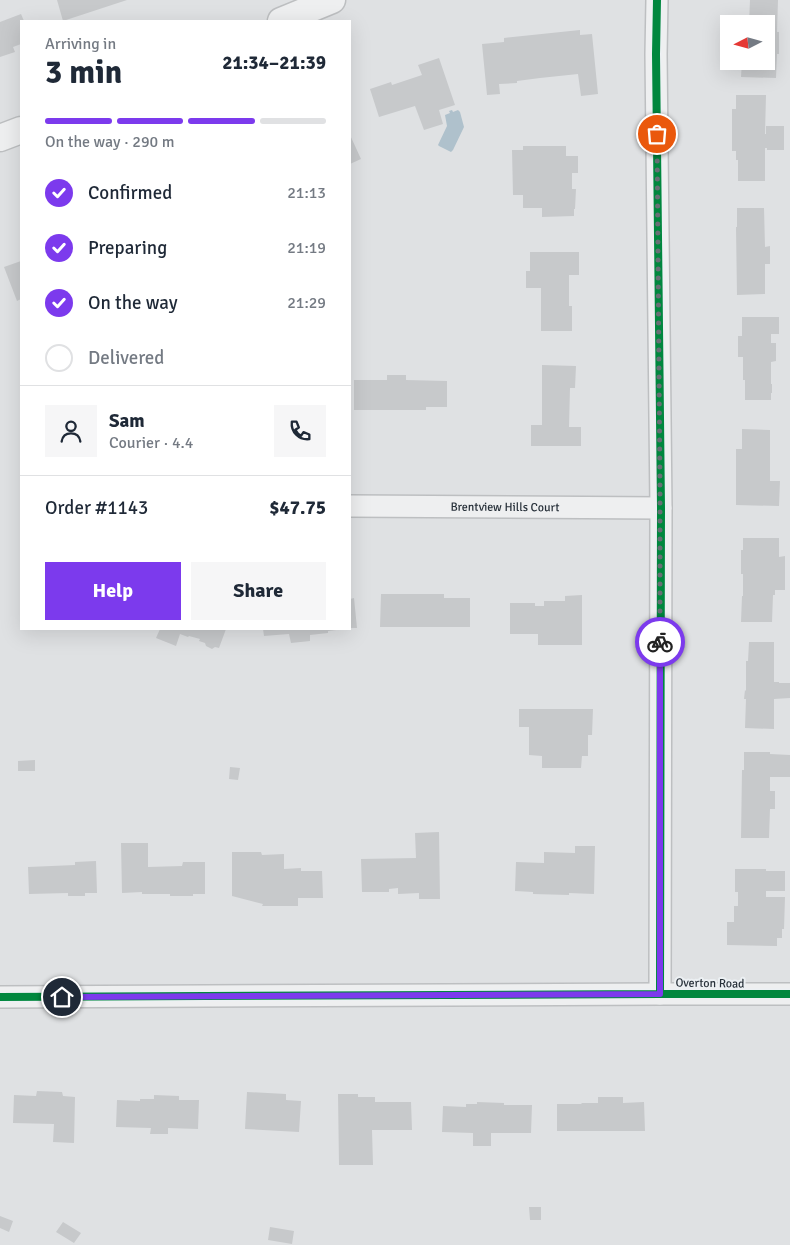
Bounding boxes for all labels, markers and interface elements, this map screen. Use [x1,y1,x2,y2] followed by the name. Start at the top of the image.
[720,15,775,70] north arrow
[720,15,775,70] map controls
[45,34,116,54] text: Arriving in
[222,51,326,75] text: 21:34–21:39
[45,53,122,92] text: 3 min
[636,113,678,155] pin
[643,120,671,148] icon: bag
[45,132,175,152] text: On the way · 290 m
[45,179,73,207] icon: check
[88,181,172,205] text: Confirmed
[287,183,326,203] text: 21:13
[45,234,73,262] icon: check
[88,236,167,260] text: Preparing
[287,238,326,258] text: 21:19
[45,289,73,317] icon: check
[88,291,178,315] text: On the way
[287,293,326,313] text: 21:29
[88,346,164,370] text: Delivered
[45,405,97,457] button: person
[274,405,326,457] button: phone
[109,409,145,433] text: Sam
[109,433,193,453] text: Courier · 4.4
[45,496,148,520] text: Order #1143
[269,496,326,520] text: $47.75
[450,500,560,515] street label: Brentview Hills Court
[45,562,181,620] button: Help
[191,562,326,620] button: Share
[635,617,685,667] courier
[646,628,674,656] icon: bike
[675,975,745,992] street label: Overton Road
[41,976,83,1018] pin
[48,983,76,1011] icon: home

